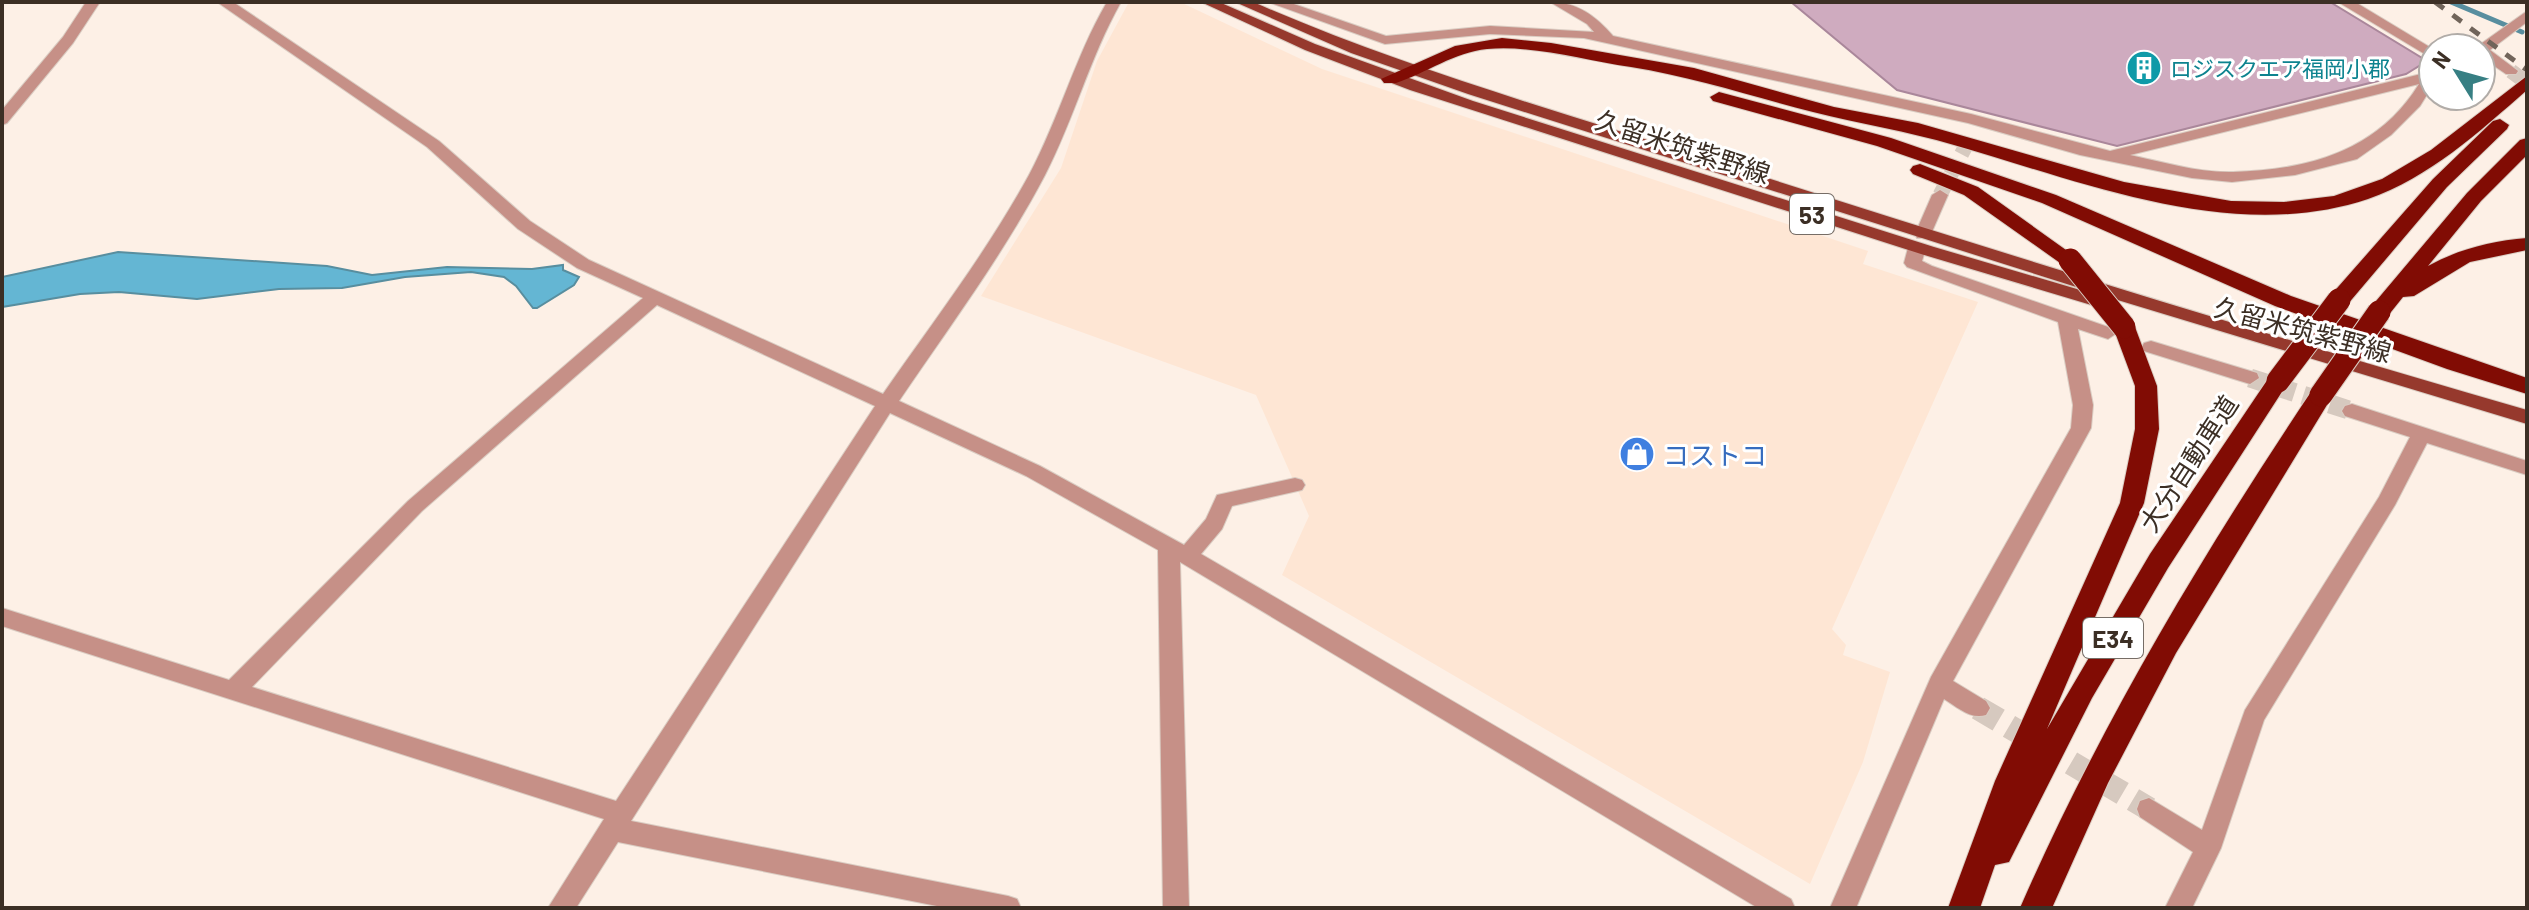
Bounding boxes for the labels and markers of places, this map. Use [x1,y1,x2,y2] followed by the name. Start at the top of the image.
[2125,49,2163,87] building icon: ロジスクエア福岡小郡
[2170,55,2390,81] place label: ロジスクエア福岡小郡
[1618,435,1656,473] shop icon: コストコ
[1663,439,1767,470] place label: コストコ

